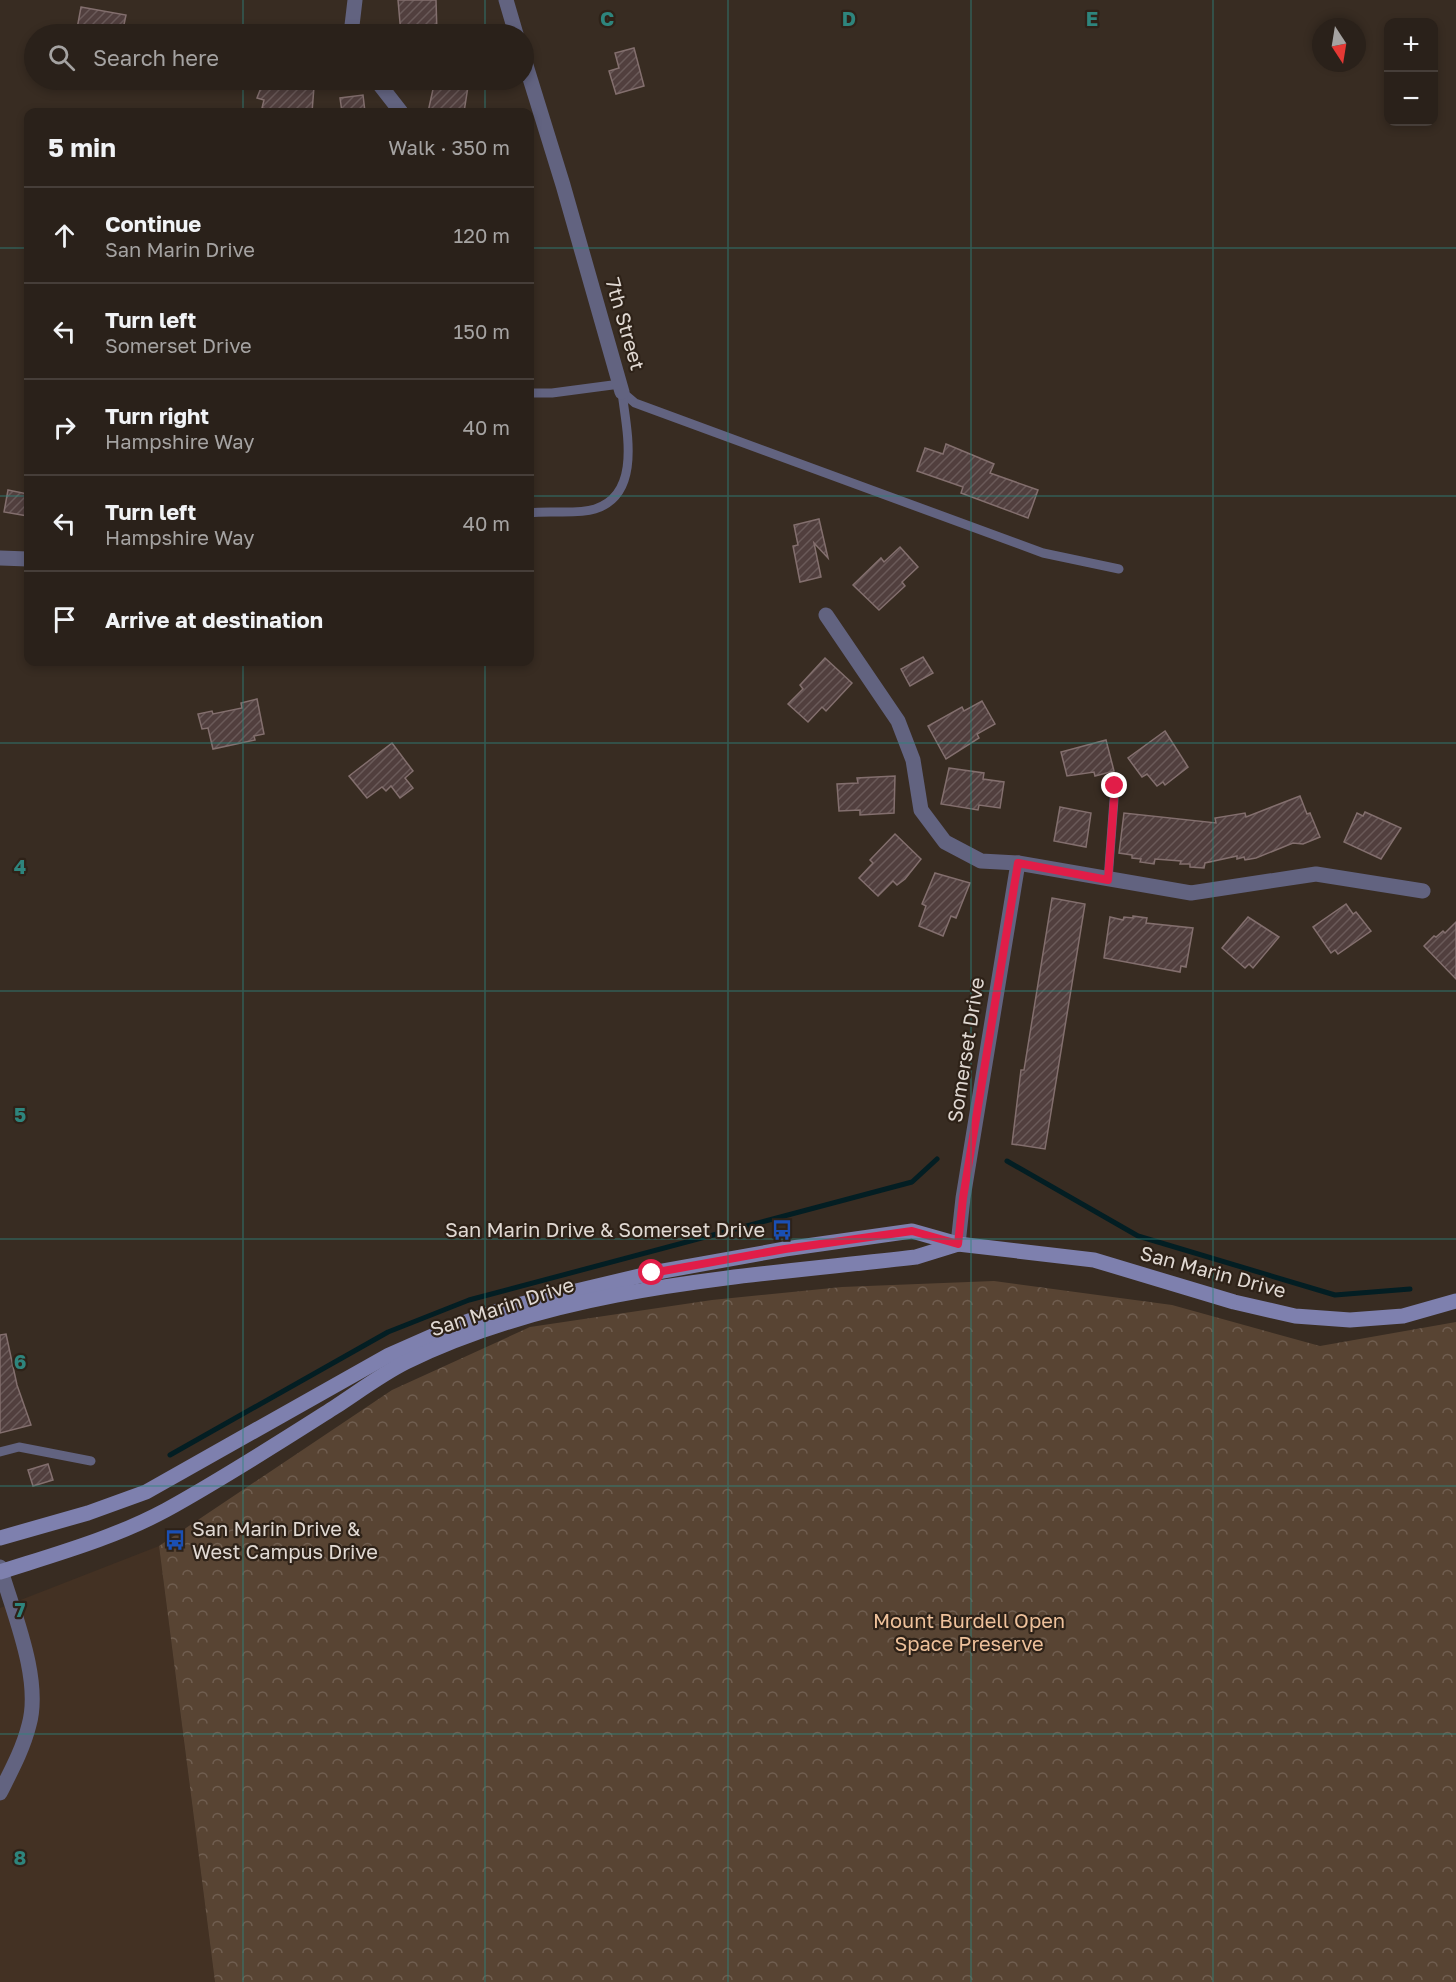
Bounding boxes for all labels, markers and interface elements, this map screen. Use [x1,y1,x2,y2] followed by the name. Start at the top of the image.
[600,6,614,30] text: C
[842,6,856,30] text: D
[1086,6,1098,30] text: E
[1312,18,1366,72] north arrow
[1384,18,1438,126] map controls
[1384,18,1438,72] button: +
[24,24,534,90] search box
[45,41,78,74] icon: search
[93,44,219,71] text: Search here
[1384,72,1438,126] button: −
[48,132,116,163] text: 5 min
[388,135,510,159] text: Walk · 350 m
[105,210,201,237] text: Continue
[48,219,81,252] icon: ahead
[454,223,510,247] text: 120 m
[105,237,255,261] text: San Marin Drive
[601,275,651,373] street label: 7th Street
[105,306,196,333] text: Turn left
[48,315,81,348] icon: left
[454,319,510,343] text: 150 m
[105,333,252,357] text: Somerset Drive
[105,402,209,429] text: Turn right
[48,411,81,444] icon: right
[463,415,510,439] text: 40 m
[105,429,254,453] text: Hampshire Way
[105,498,196,525] text: Turn left
[48,507,81,540] icon: left
[463,511,510,535] text: 40 m
[105,525,254,549] text: Hampshire Way
[48,603,81,636] icon: arrive
[105,606,323,633] text: Arrive at destination
[1101,772,1127,798] route end
[14,854,26,878] text: 4
[942,976,988,1124] street label: Somerset Drive
[14,1102,26,1126] text: 5
[445,1217,765,1241] place label: San Marin Drive & Somerset Drive
[770,1218,794,1242] bus stop icon: San Marin Drive & Somerset Drive
[1138,1240,1289,1302] street label: San Marin Drive
[638,1259,664,1285] route start
[427,1271,577,1341] street label: San Marin Drive
[14,1349,26,1373] text: 6
[192,1516,378,1563] place label: San Marin Drive & West Campus Drive
[163,1528,187,1552] bus stop icon: San Marin Drive & West Campus Drive
[15,1597,26,1621] text: 7
[873,1608,1065,1655] park label: Mount Burdell Open Space Preserve
[14,1845,26,1869] text: 8

